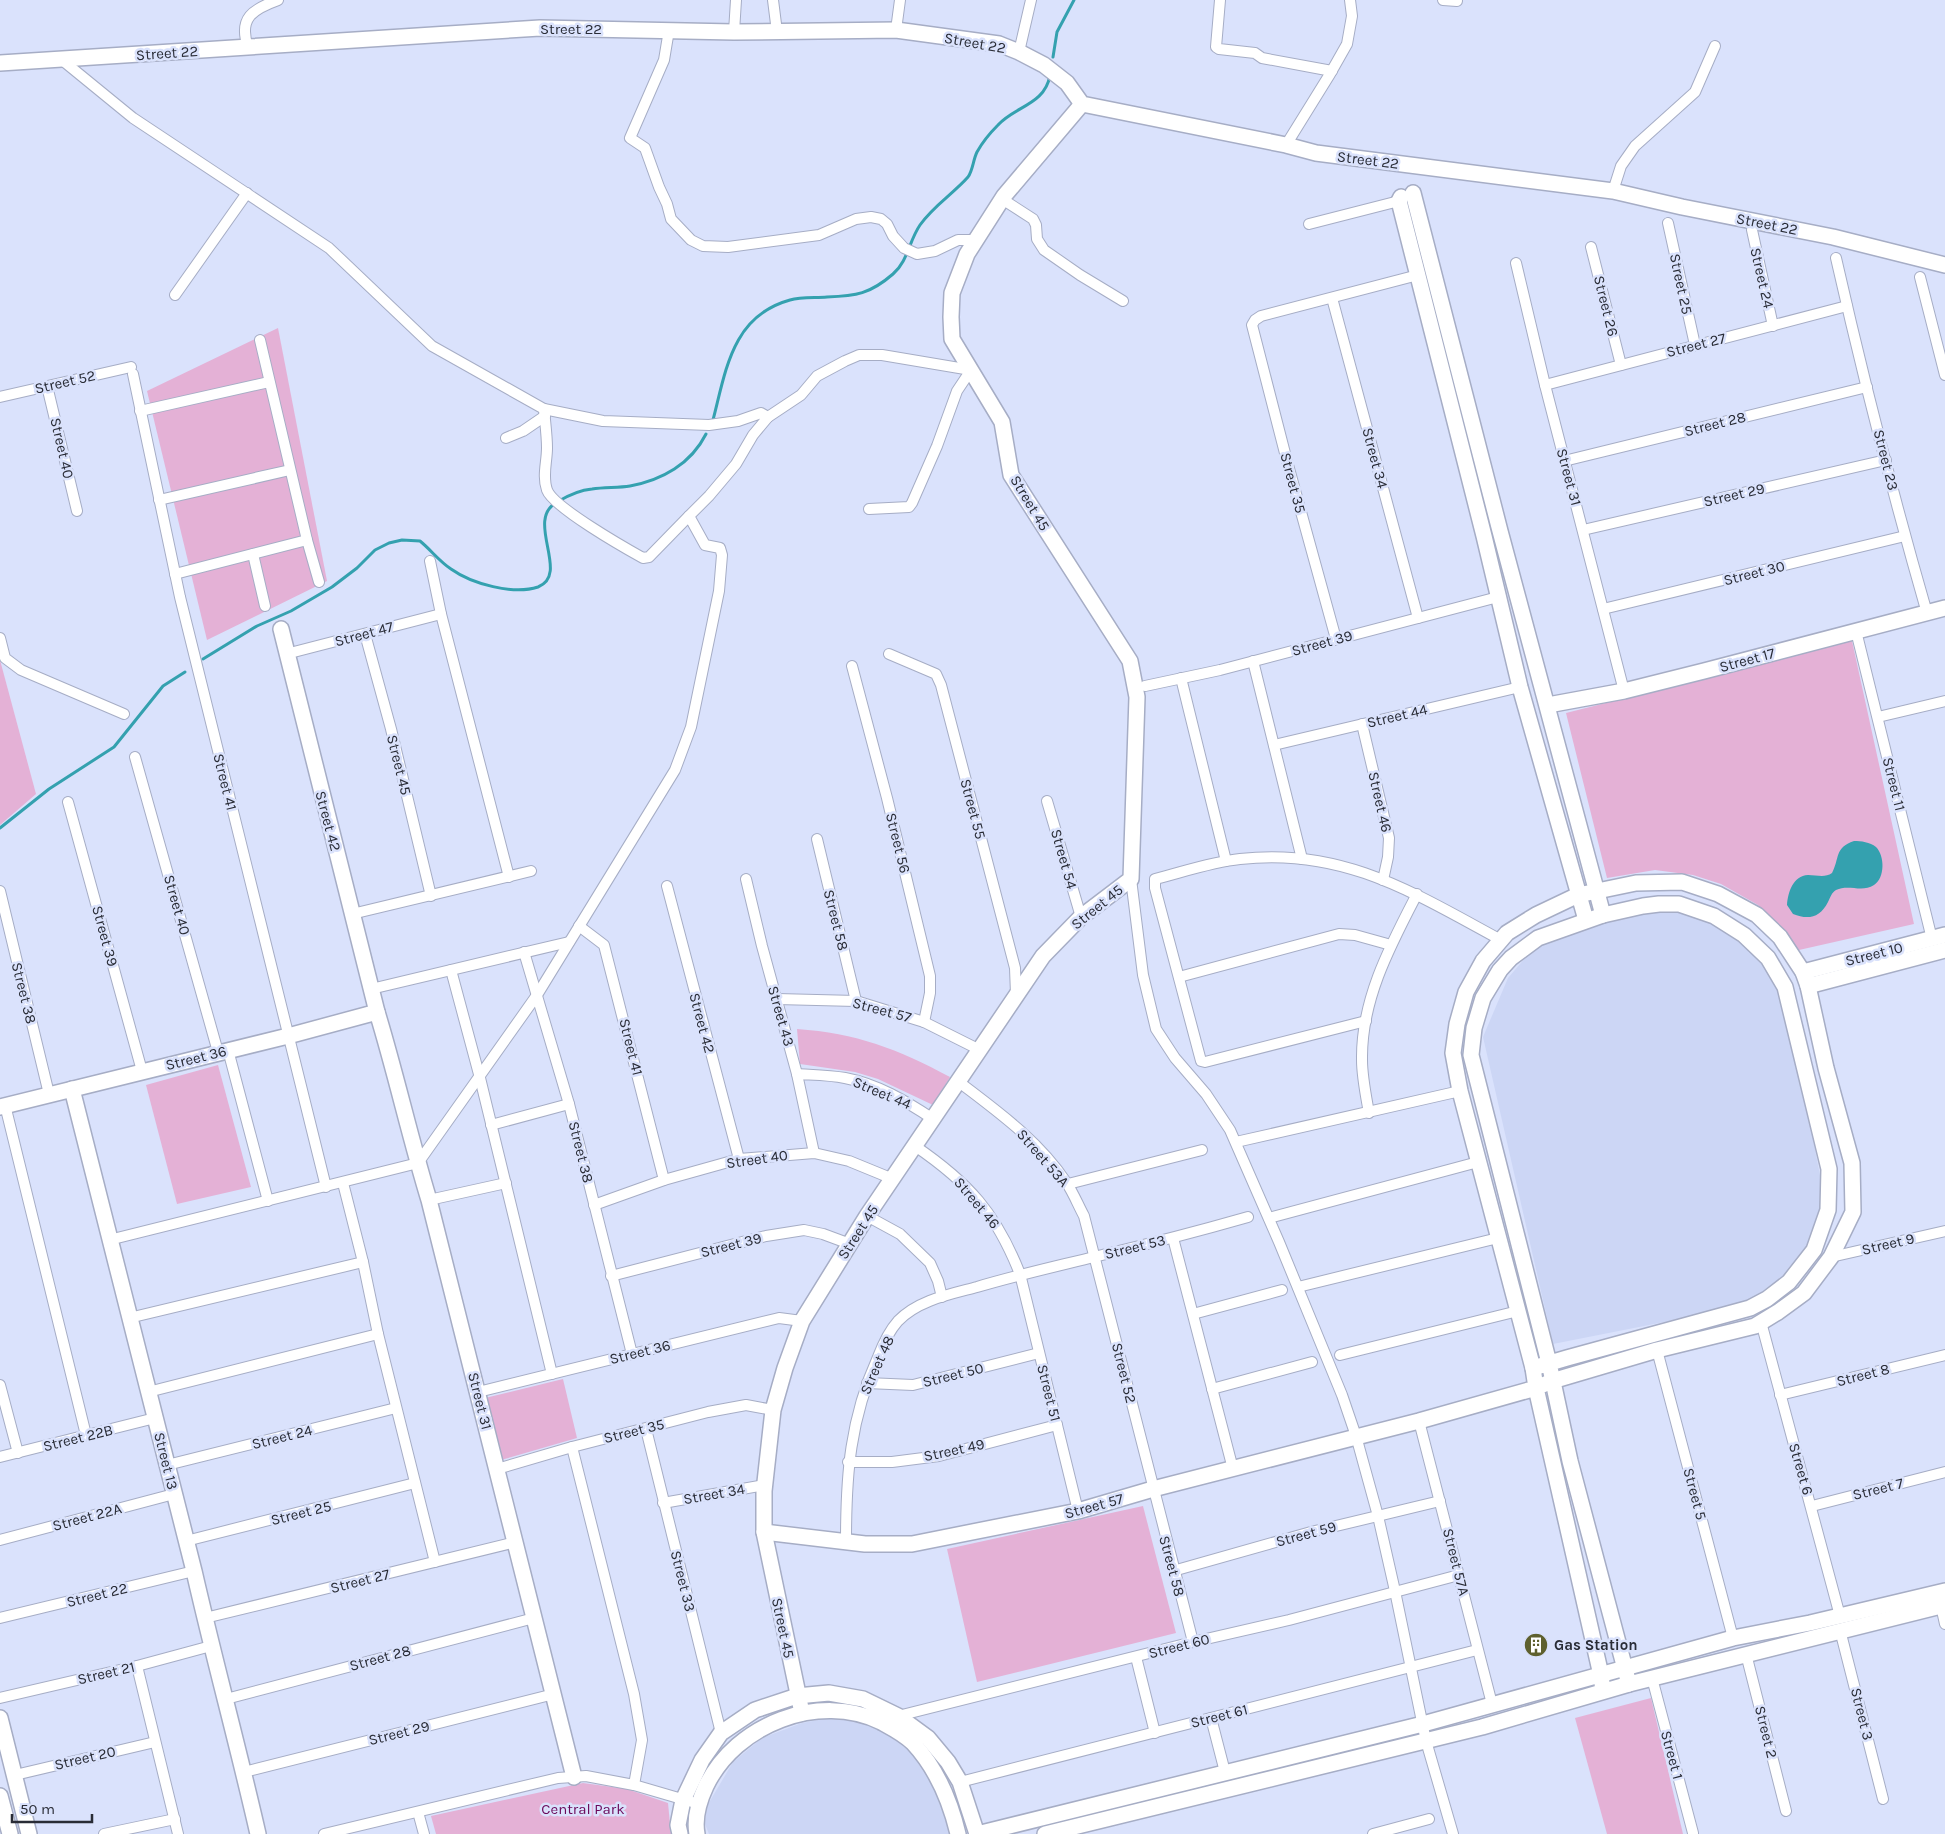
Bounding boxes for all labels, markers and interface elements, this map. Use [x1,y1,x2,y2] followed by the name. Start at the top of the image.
[540,20,602,38] street label: Street 22
[943,29,1007,57] street label: Street 22
[135,42,199,64] street label: Street 22
[1336,147,1400,173] street label: Street 22
[1735,209,1799,239] street label: Street 22
[1746,246,1778,311] street label: Street 24
[1666,252,1696,316] street label: Street 25
[1590,274,1622,338] street label: Street 26
[1664,329,1728,361] street label: Street 27
[33,366,97,398] street label: Street 52
[1682,408,1748,440] street label: Street 28
[46,416,78,480] street label: Street 40
[1358,426,1392,491] street label: Street 34
[1870,428,1902,492] street label: Street 23
[1553,446,1585,508] street label: Street 31
[1276,451,1310,515] street label: Street 35
[1006,472,1054,534] street label: Street 45
[1702,479,1766,511] street label: Street 29
[1722,557,1787,589] street label: Street 30
[333,618,395,650] street label: Street 47
[1290,626,1354,660] street label: Street 39
[1717,644,1777,676] street label: Street 17
[1365,700,1430,732] street label: Street 44
[383,733,415,797] street label: Street 45
[209,752,241,812] street label: Street 41
[1879,755,1909,813] street label: Street 11
[1364,770,1396,834] street label: Street 46
[956,777,990,841] street label: Street 55
[311,789,345,853] street label: Street 42
[882,811,914,875] street label: Street 56
[1047,827,1081,892] street label: Street 54
[160,873,194,937] street label: Street 40
[1067,881,1127,933] street label: Street 45
[820,888,852,952] street label: Street 58
[88,904,122,968] street label: Street 39
[1843,938,1905,970] street label: Street 10
[8,960,40,1026] street label: Street 38
[764,984,798,1048] street label: Street 43
[685,991,719,1055] street label: Street 42
[851,994,913,1026] street label: Street 57
[615,1017,647,1077] street label: Street 41
[164,1042,228,1074] street label: Street 36
[850,1073,914,1114] street label: Street 44
[565,1119,597,1185] street label: Street 38
[1013,1125,1073,1191] street label: Street 53A
[725,1146,789,1172] street label: Street 40
[950,1174,1004,1232] street label: Street 46
[834,1201,882,1263] street label: Street 45
[699,1229,763,1261] street label: Street 39
[1860,1229,1916,1259] street label: Street 9
[1103,1231,1167,1263] street label: Street 53
[856,1333,898,1397] street label: Street 48
[608,1336,672,1368] street label: Street 36
[1108,1341,1140,1405] street label: Street 52
[921,1359,985,1391] street label: Street 50
[1835,1360,1891,1390] street label: Street 8
[1033,1363,1065,1423] street label: Street 51
[464,1370,496,1432] street label: Street 31
[602,1415,666,1447] street label: Street 35
[41,1421,115,1455] street label: Street 22B
[250,1421,315,1453] street label: Street 24
[150,1430,182,1492] street label: Street 13
[922,1435,986,1465] street label: Street 49
[1785,1441,1817,1497] street label: Street 6
[1679,1466,1711,1522] street label: Street 5
[1851,1474,1905,1504] street label: Street 7
[682,1480,747,1508] street label: Street 34
[1063,1490,1125,1522] street label: Street 57
[269,1497,333,1529] street label: Street 25
[51,1499,124,1535] street label: Street 22A
[1274,1517,1338,1551] street label: Street 59
[1439,1526,1473,1598] street label: Street 57A
[1155,1534,1189,1598] street label: Street 58
[667,1549,699,1613] street label: Street 33
[328,1565,392,1597] street label: Street 27
[65,1579,129,1611] street label: Street 22
[768,1596,798,1660] street label: Street 45
[1147,1630,1211,1662] street label: Street 60
[1523,1632,1549,1658] building icon: Gas Station
[1554,1636,1638,1654] place label: Gas Station
[347,1641,413,1675] street label: Street 28
[76,1658,136,1688] street label: Street 21
[1847,1686,1877,1742] street label: Street 3
[1189,1700,1249,1732] street label: Street 61
[1751,1704,1781,1760] street label: Street 2
[367,1717,431,1749] street label: Street 29
[1657,1729,1687,1781] street label: Street 1
[53,1742,117,1774] street label: Street 20
[12,1792,92,1824] scale bar
[20,1800,55,1818] text: 50 m
[541,1800,625,1818] park label: Central Park

